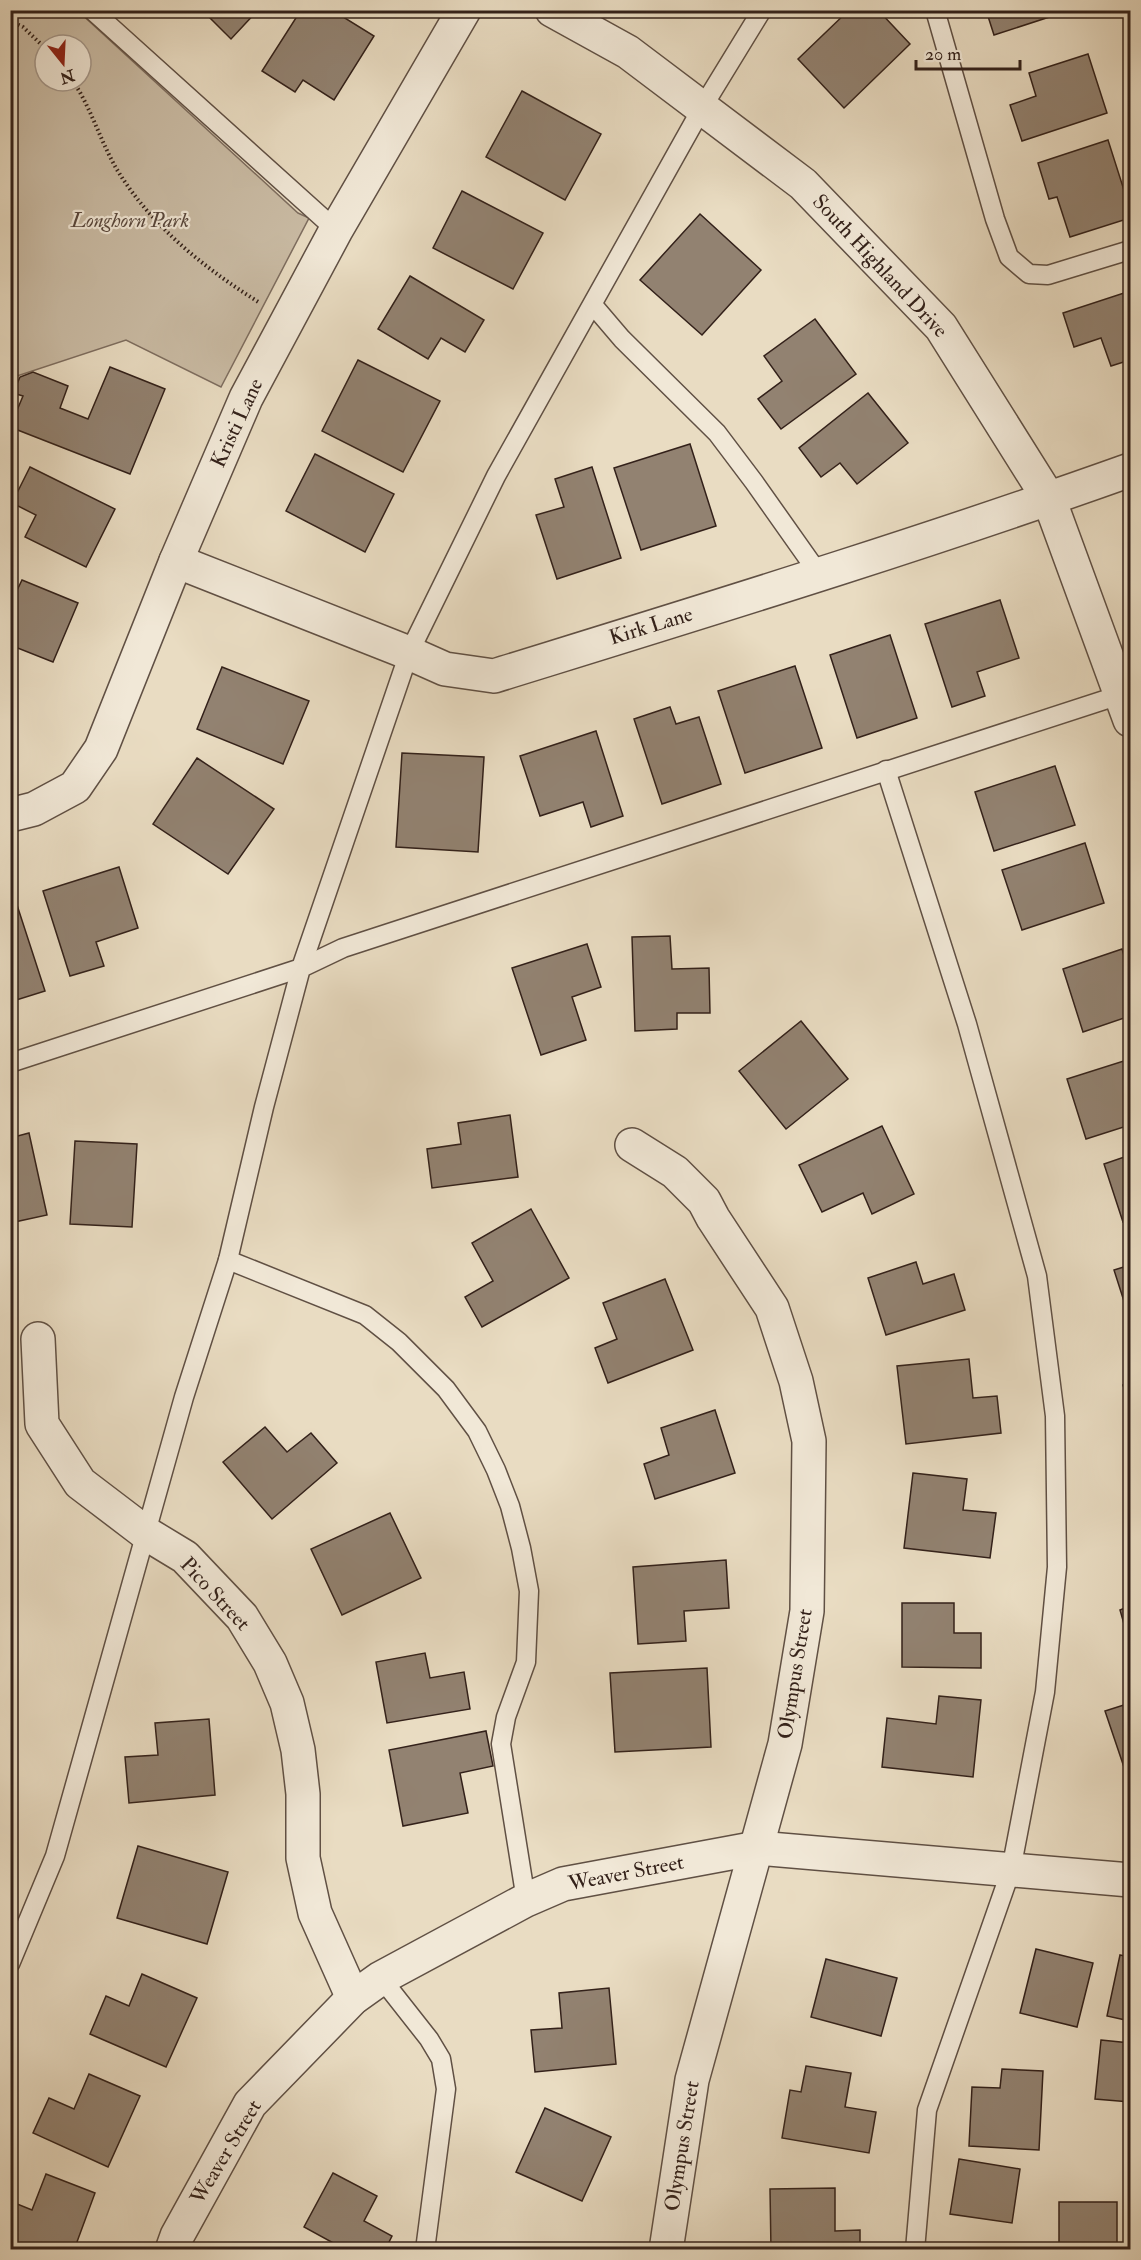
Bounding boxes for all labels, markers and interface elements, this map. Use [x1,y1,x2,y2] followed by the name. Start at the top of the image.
[33,33,93,93] north arrow
[916,33,1020,71] scale bar
[925,43,961,66] text: 20 m
[57,64,78,88] text: N
[806,189,954,344] street label: South Highland Drive
[70,207,189,234] park label: Longhorn Park
[205,374,270,472] street label: Kristi Lane
[606,600,696,651] street label: Kirk Lane
[174,1551,256,1637] street label: Pico Street
[771,1607,819,1741] street label: Olympus Street
[565,1849,686,1898] street label: Weaver Street
[658,2079,706,2213] street label: Olympus Street
[184,2095,268,2210] street label: Weaver Street

